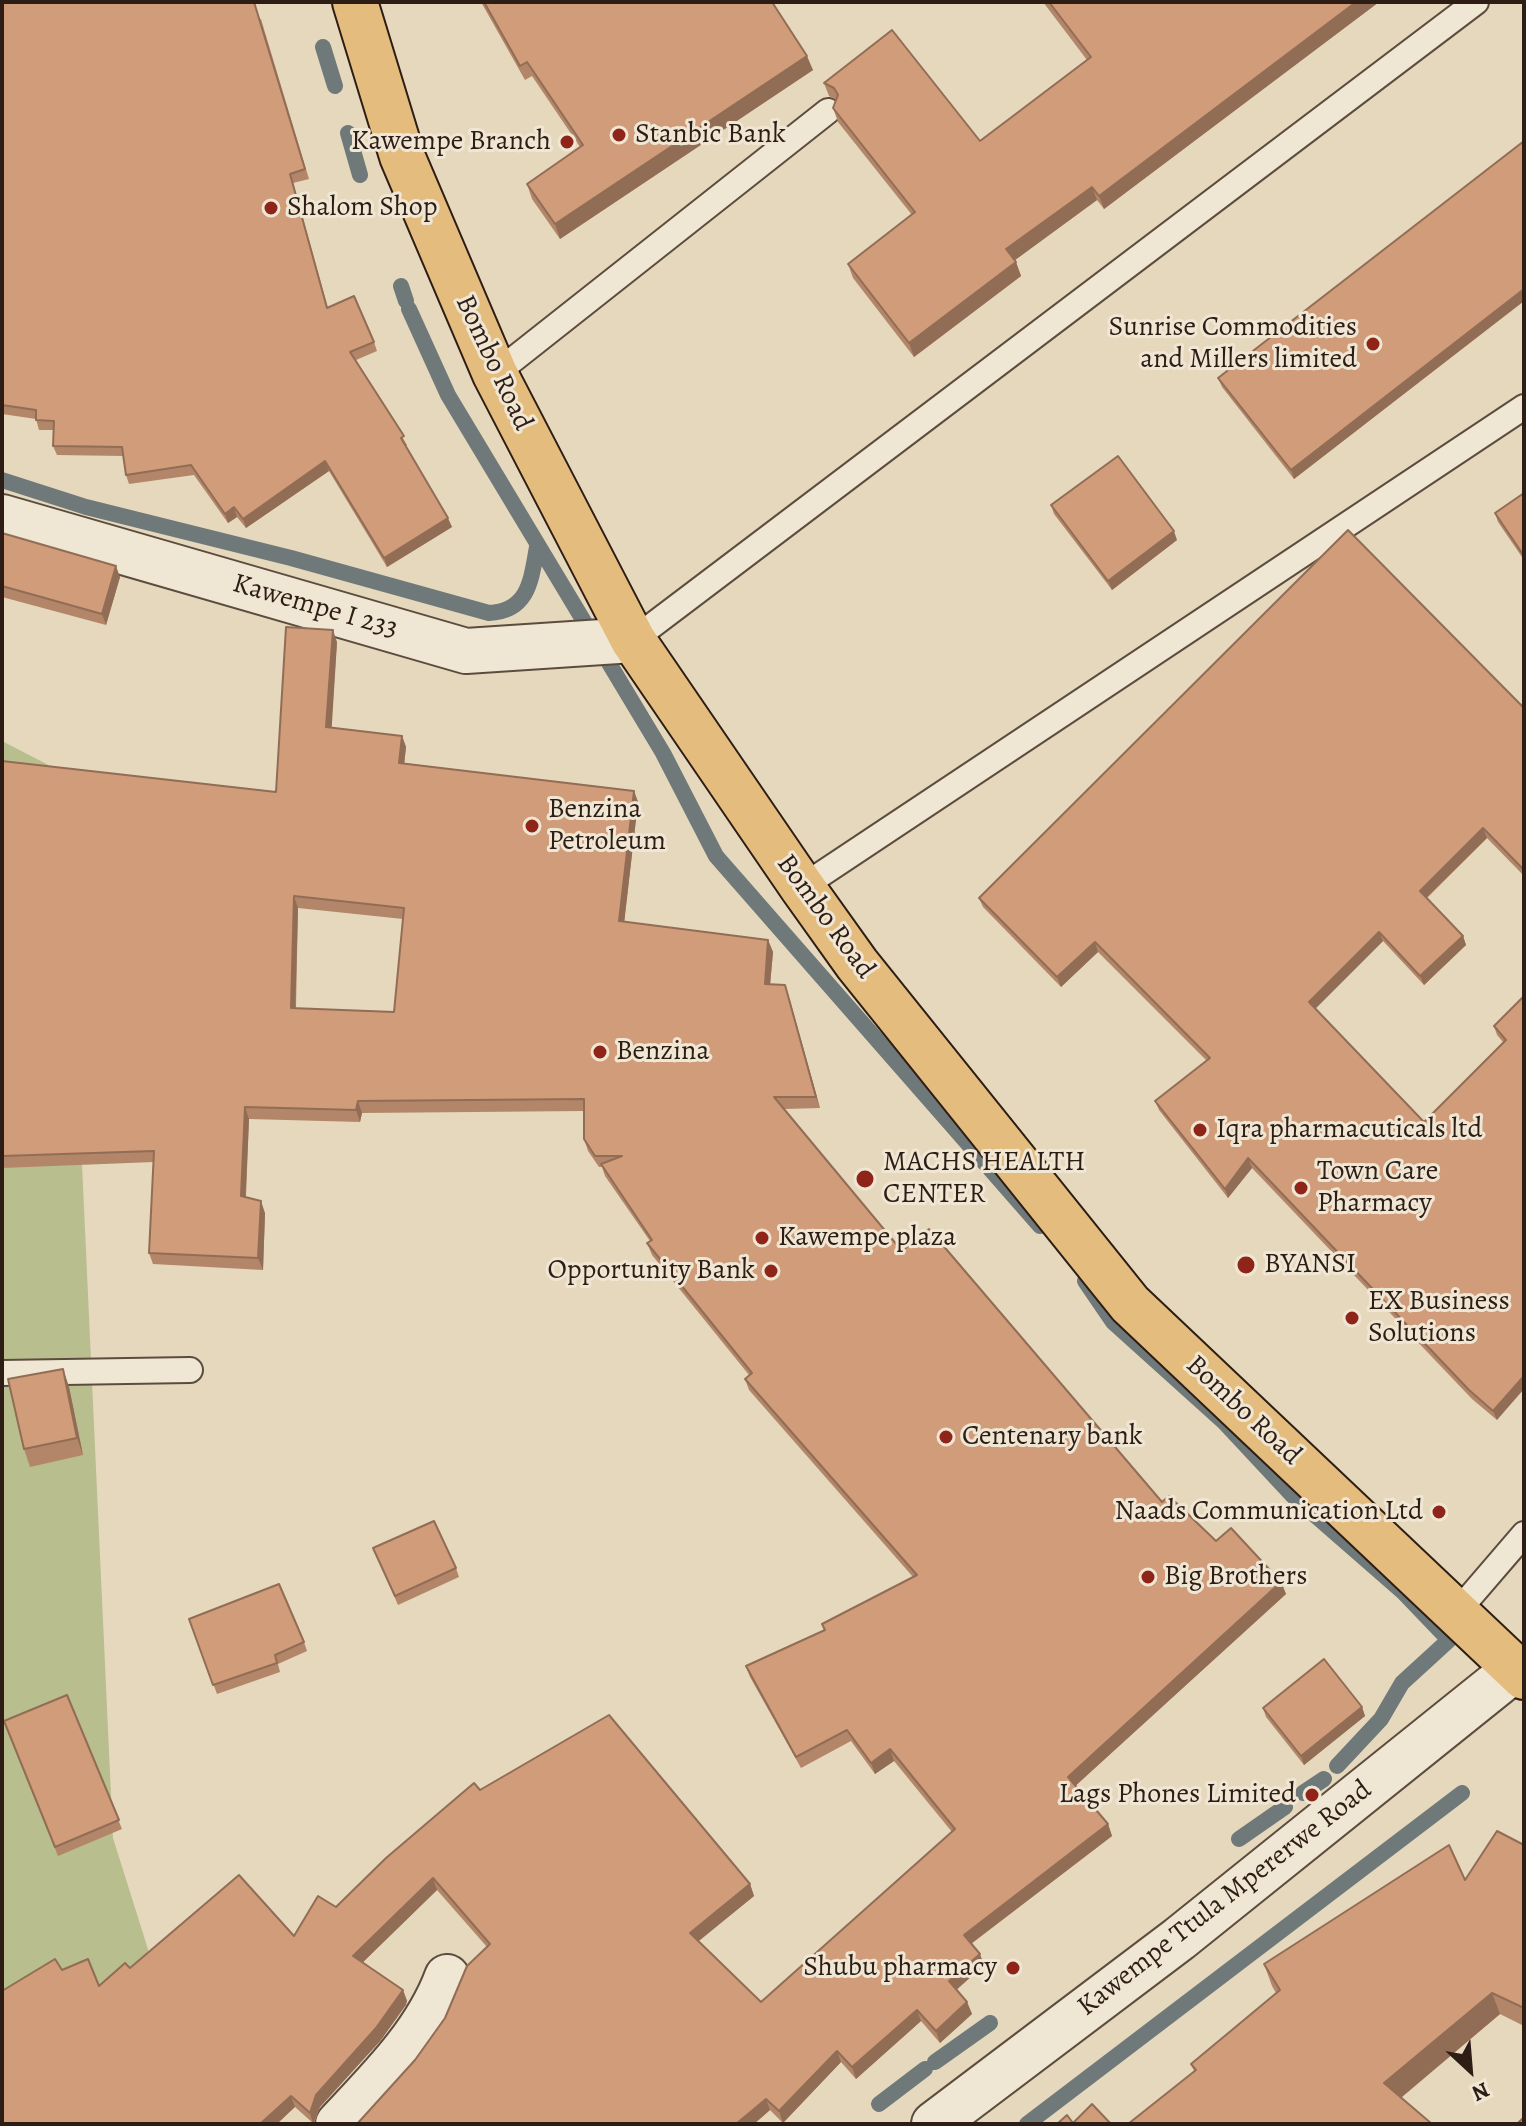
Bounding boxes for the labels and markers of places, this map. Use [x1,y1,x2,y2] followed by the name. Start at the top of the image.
[635,118,786,152] place label: Stanbic Bank
[351,125,551,159] place label: Kawempe Branch
[610,126,628,144] marker: Stanbic Bank
[558,133,576,151] marker: Kawempe Branch
[287,191,437,225] place label: Shalom Shop
[262,199,280,217] marker: Shalom Shop
[1108,311,1357,377] place label: Sunrise Commodities and Millers limited
[1364,335,1382,353] marker: Sunrise Commodities and Millers limited
[548,793,666,859] place label: Benzina Petroleum
[523,817,541,835] marker: Benzina Petroleum
[616,1035,709,1069] place label: Benzina
[591,1043,609,1061] marker: Benzina
[1216,1113,1482,1147] place label: Iqra pharmacuticals ltd
[1191,1121,1209,1139] marker: Iqra pharmacuticals ltd
[883,1146,1085,1212] place label: MACHS HEALTH CENTER
[1317,1155,1438,1221] place label: Town Care Pharmacy
[854,1168,876,1190] marker: MACHS HEALTH CENTER
[1292,1179,1310,1197] marker: Town Care Pharmacy
[778,1221,956,1255] place label: Kawempe plaza
[753,1229,771,1247] marker: Kawempe plaza
[1264,1248,1356,1282] place label: BYANSI
[547,1254,755,1288] place label: Opportunity Bank
[1235,1254,1257,1276] marker: BYANSI
[762,1262,780,1280] marker: Opportunity Bank
[1368,1285,1510,1351] place label: EX Business Solutions
[1343,1309,1361,1327] marker: EX Business Solutions
[962,1420,1143,1454] place label: Centenary bank
[937,1428,955,1446] marker: Centenary bank
[1115,1495,1423,1529] place label: Naads Communication Ltd
[1430,1503,1448,1521] marker: Naads Communication Ltd
[1164,1560,1307,1594] place label: Big Brothers
[1139,1568,1157,1586] marker: Big Brothers
[1059,1778,1296,1812] place label: Lags Phones Limited
[1303,1786,1321,1804] marker: Lags Phones Limited
[803,1951,997,1985] place label: Shubu pharmacy
[1004,1959,1022,1977] marker: Shubu pharmacy

